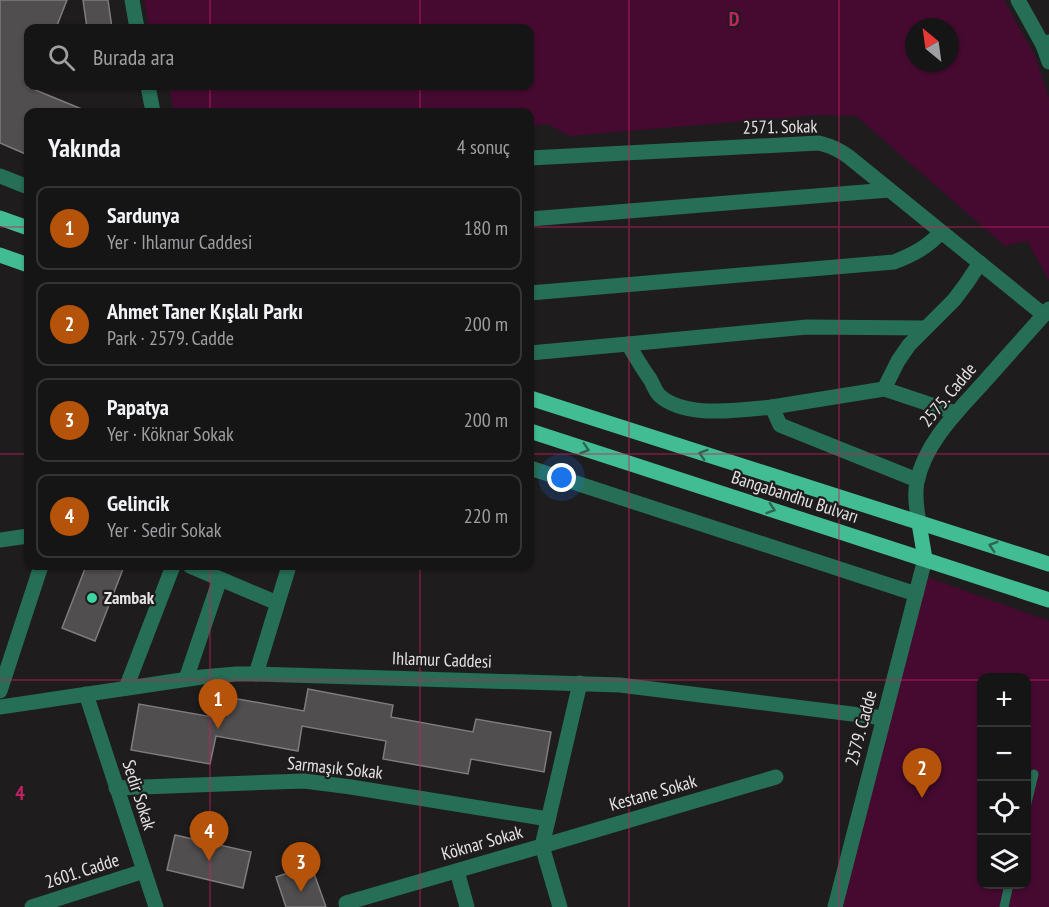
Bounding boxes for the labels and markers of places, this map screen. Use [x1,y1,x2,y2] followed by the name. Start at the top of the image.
[104,586,155,609] place label: Zambak
[85,591,99,605] marker: Zambak
[198,680,238,729] pin: 1
[902,748,942,798] pin: 2
[190,812,228,861] pin: 4
[282,842,320,892] pin: 3

